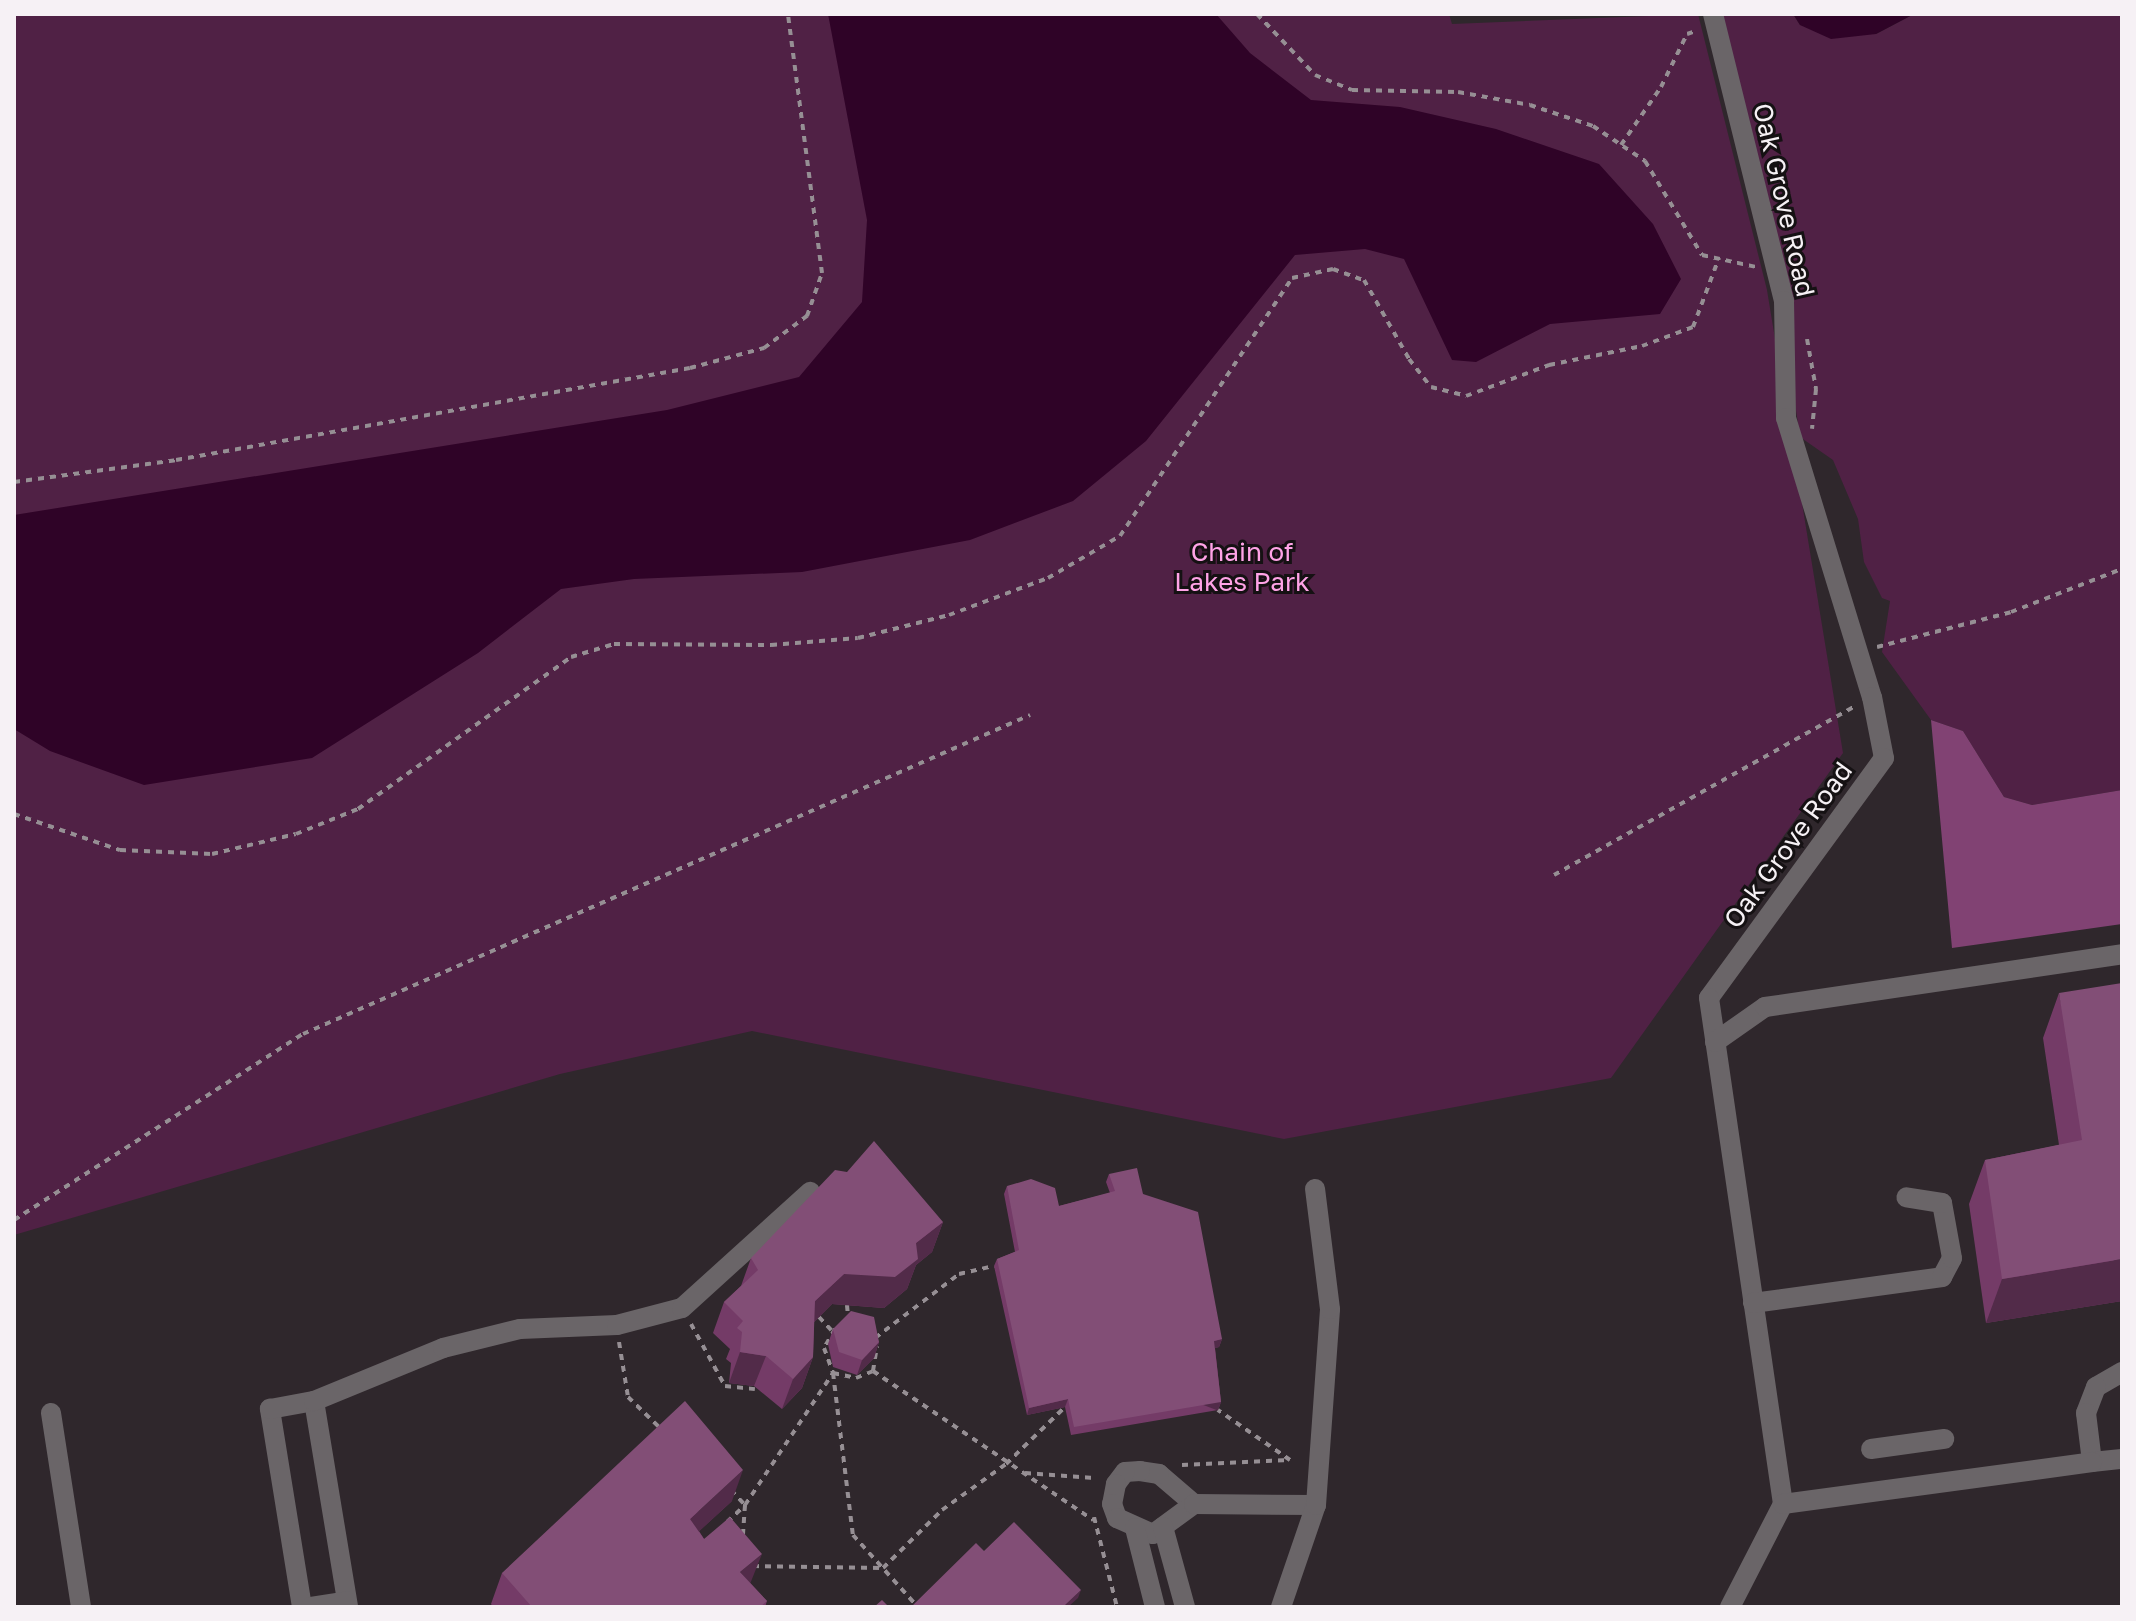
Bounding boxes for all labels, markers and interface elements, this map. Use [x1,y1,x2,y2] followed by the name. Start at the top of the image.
[1747,100,1821,300] street label: Oak Grove Road
[1174,536,1310,598] park label: Chain of Lakes Park
[1717,756,1859,934] street label: Oak Grove Road

